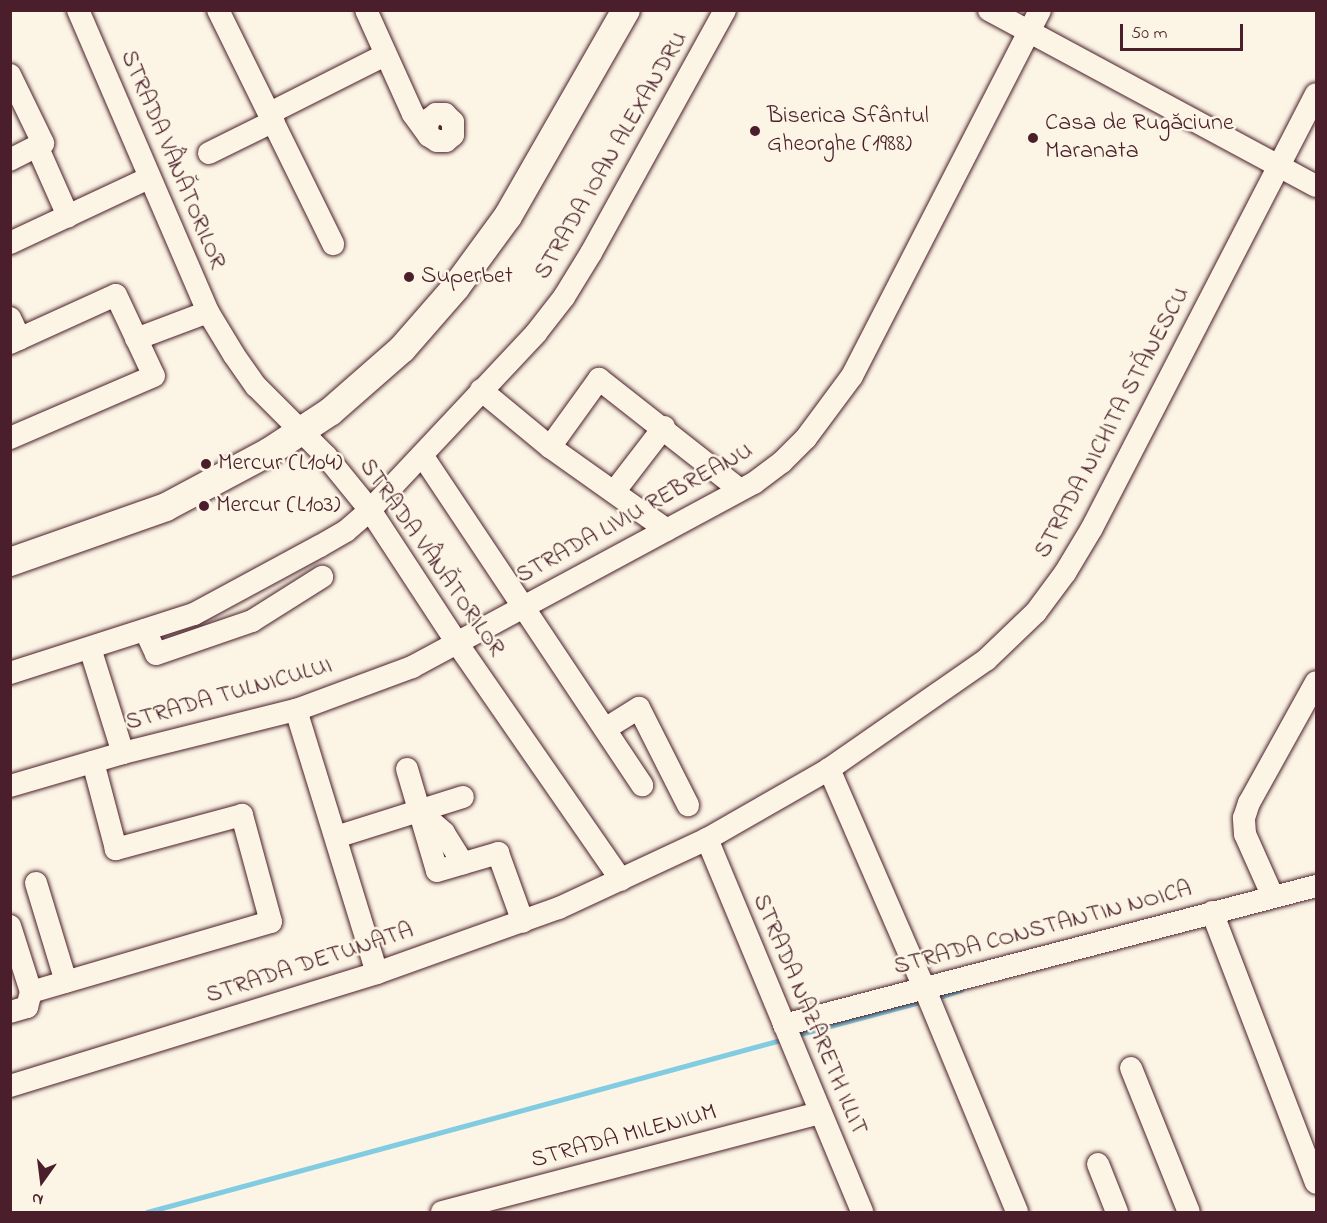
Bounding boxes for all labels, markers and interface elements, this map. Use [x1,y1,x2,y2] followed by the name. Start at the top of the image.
[1123,12,1246,50] scale bar
[1131,21,1168,47] text: 50 m
[529,27,695,285] street label: STRADA IOAN ALEXANDRU
[113,46,231,274] street label: STRADA VÂNĂTORILOR
[767,103,929,159] place label: Biserica Sfântul Gheorghe (1988)
[1045,110,1234,166] place label: Casa de Rugăciune Maranata
[748,124,762,138] marker: Biserica Sfântul Gheorghe (1988)
[1026,131,1040,145] marker: Casa de Rugăciune Maranata
[421,263,513,291] place label: Superbet
[402,270,416,284] marker: Superbet
[1029,282,1197,564] street label: STRADA NICHITA STĂNESCU
[512,437,758,591] street label: STRADA LIVIU REBREANU
[218,450,342,478] place label: Mercur (L104)
[352,454,510,662] street label: STRADA VÂNĂTORILOR
[199,457,213,471] marker: Mercur (L104)
[216,492,340,520] place label: Mercur (L103)
[197,499,211,513] marker: Mercur (L103)
[123,652,335,738] street label: STRADA TULNICULUI
[891,875,1195,983] street label: STRADA CONSTANTIN NOICA
[745,890,873,1140] street label: STRADA NAZARETH ILLIT
[203,917,417,1011] street label: STRADA DETUNATA
[528,1098,720,1176] street label: STRADA MILENIUM
[12,1151,72,1211] north arrow
[29,1186,46,1211] text: N

